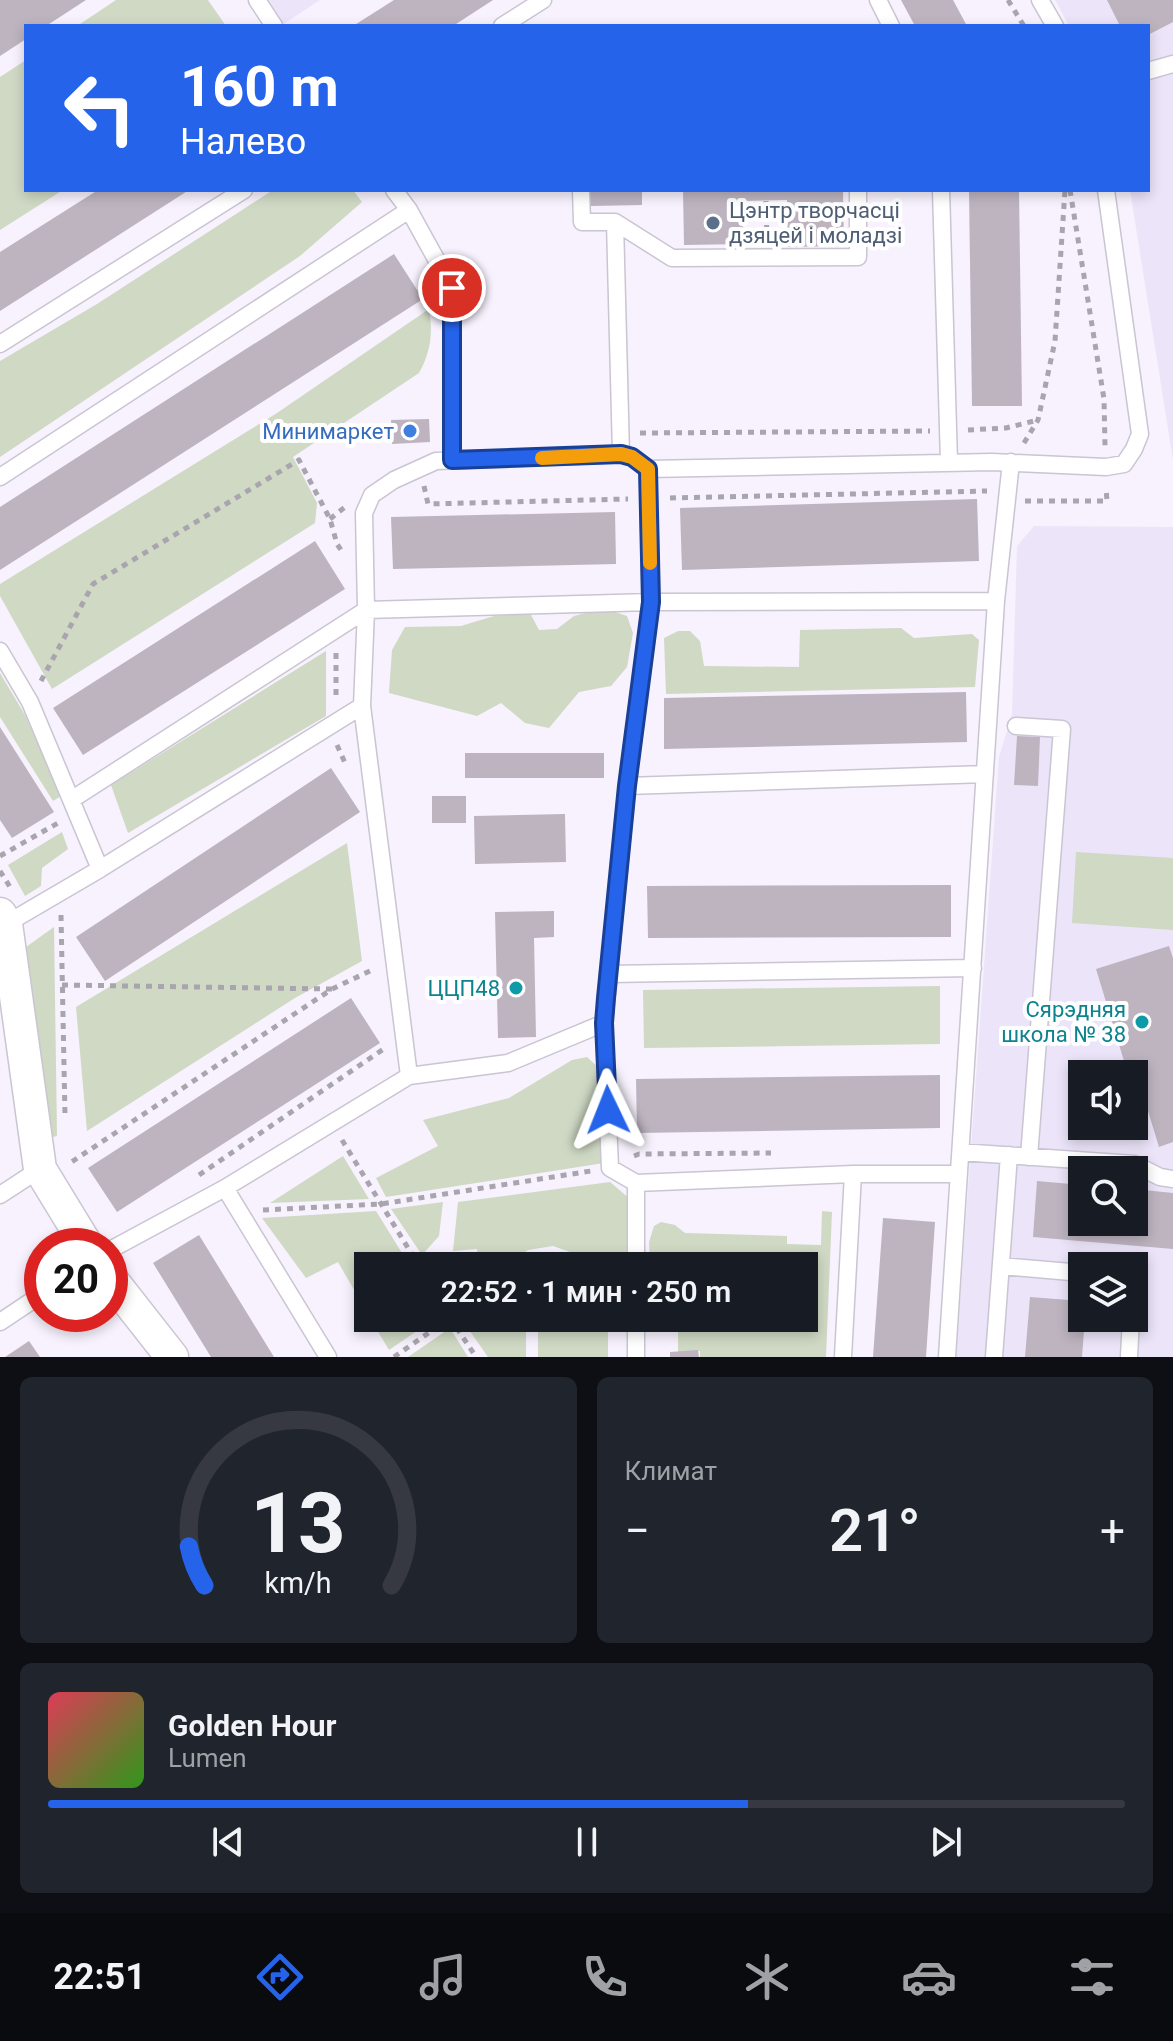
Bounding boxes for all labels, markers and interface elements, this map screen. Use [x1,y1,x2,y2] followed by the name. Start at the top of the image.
[180,54,339,120] text: 160 m
[48,56,152,160] icon: left
[180,121,306,163] text: Налево
[729,198,902,248] place label: Цэнтр творчасці дзяцей і моладзі
[704,214,722,232] marker: Цэнтр творчасці дзяцей і моладзі
[418,254,486,322] pin
[430,266,474,310] icon: arrive
[262,419,394,444] place label: Минимаркет
[401,422,419,440] marker: Минимаркет
[427,976,500,1001] place label: ЦЦП48
[507,979,525,997] marker: ЦЦП48
[1001,997,1126,1047] place label: Сярэдняя школа № 38
[1133,1013,1151,1031] marker: Сярэдняя школа № 38
[1068,1060,1148,1332] map controls
[1068,1060,1148,1140] button: sound
[566,1068,650,1152] position arrow
[1068,1156,1148,1236] button: search
[24,1228,128,1332] speed limit sign: 20
[1068,1252,1148,1332] button: layers
[441,1274,731,1309] text: 22:52 · 1 мин · 250 m
[625,1456,717,1486] text: Климат
[251,1475,346,1572] text: 13
[829,1495,921,1566] text: 21°
[625,1505,650,1557] text: −
[1100,1505,1125,1557] text: +
[265,1566,332,1600] text: km/h
[168,1708,337,1743] text: Golden Hour
[168,1743,247,1773] text: Lumen
[206,1820,250,1864] icon: previous
[565,1820,609,1864] icon: pause
[924,1820,968,1864] icon: next
[252,1949,308,2005] icon: directions
[415,1949,471,2005] icon: music
[577,1949,633,2005] icon: phone
[739,1949,795,2005] icon: climate
[901,1949,957,2005] icon: car
[1064,1949,1120,2005] icon: filters
[53,1956,146,1998] text: 22:51

